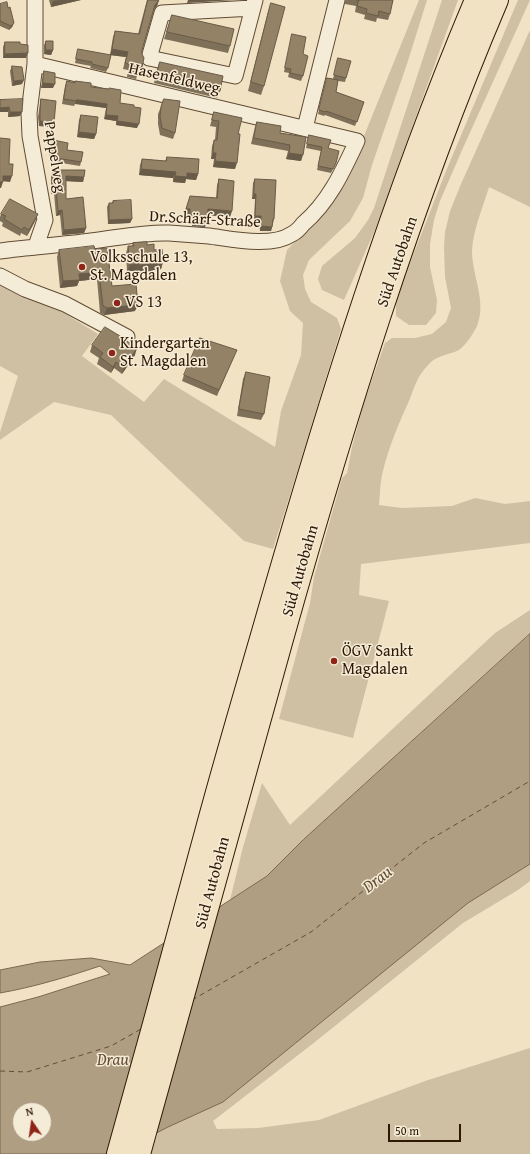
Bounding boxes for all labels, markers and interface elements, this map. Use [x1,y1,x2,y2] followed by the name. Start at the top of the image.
[126,59,222,99] street label: Hasenfeldweg
[39,120,69,194] street label: Pappelweg
[149,207,261,233] street label: Dr.Schärf-Straße
[374,214,422,310] street label: Süd Autobahn
[90,248,192,286] place label: Volksschule 13, St. Magdalen
[77,262,87,272] marker: Volksschule 13, St. Magdalen
[125,293,162,313] place label: VS 13
[112,298,122,308] marker: VS 13
[120,334,210,372] place label: Kindergarten St. Magdalen
[107,348,117,358] marker: Kindergarten St. Magdalen
[279,523,323,619] street label: Süd Autobahn
[342,642,413,680] place label: ÖGV Sankt Magdalen
[329,656,339,666] marker: ÖGV Sankt Magdalen
[191,835,235,931] street label: Süd Autobahn
[359,862,397,898] water label: Drau
[97,1051,129,1071] water label: Drau
[12,1102,52,1142] north arrow
[24,1103,35,1120] text: N
[390,1116,463,1142] scale bar
[395,1122,419,1139] text: 50 m

